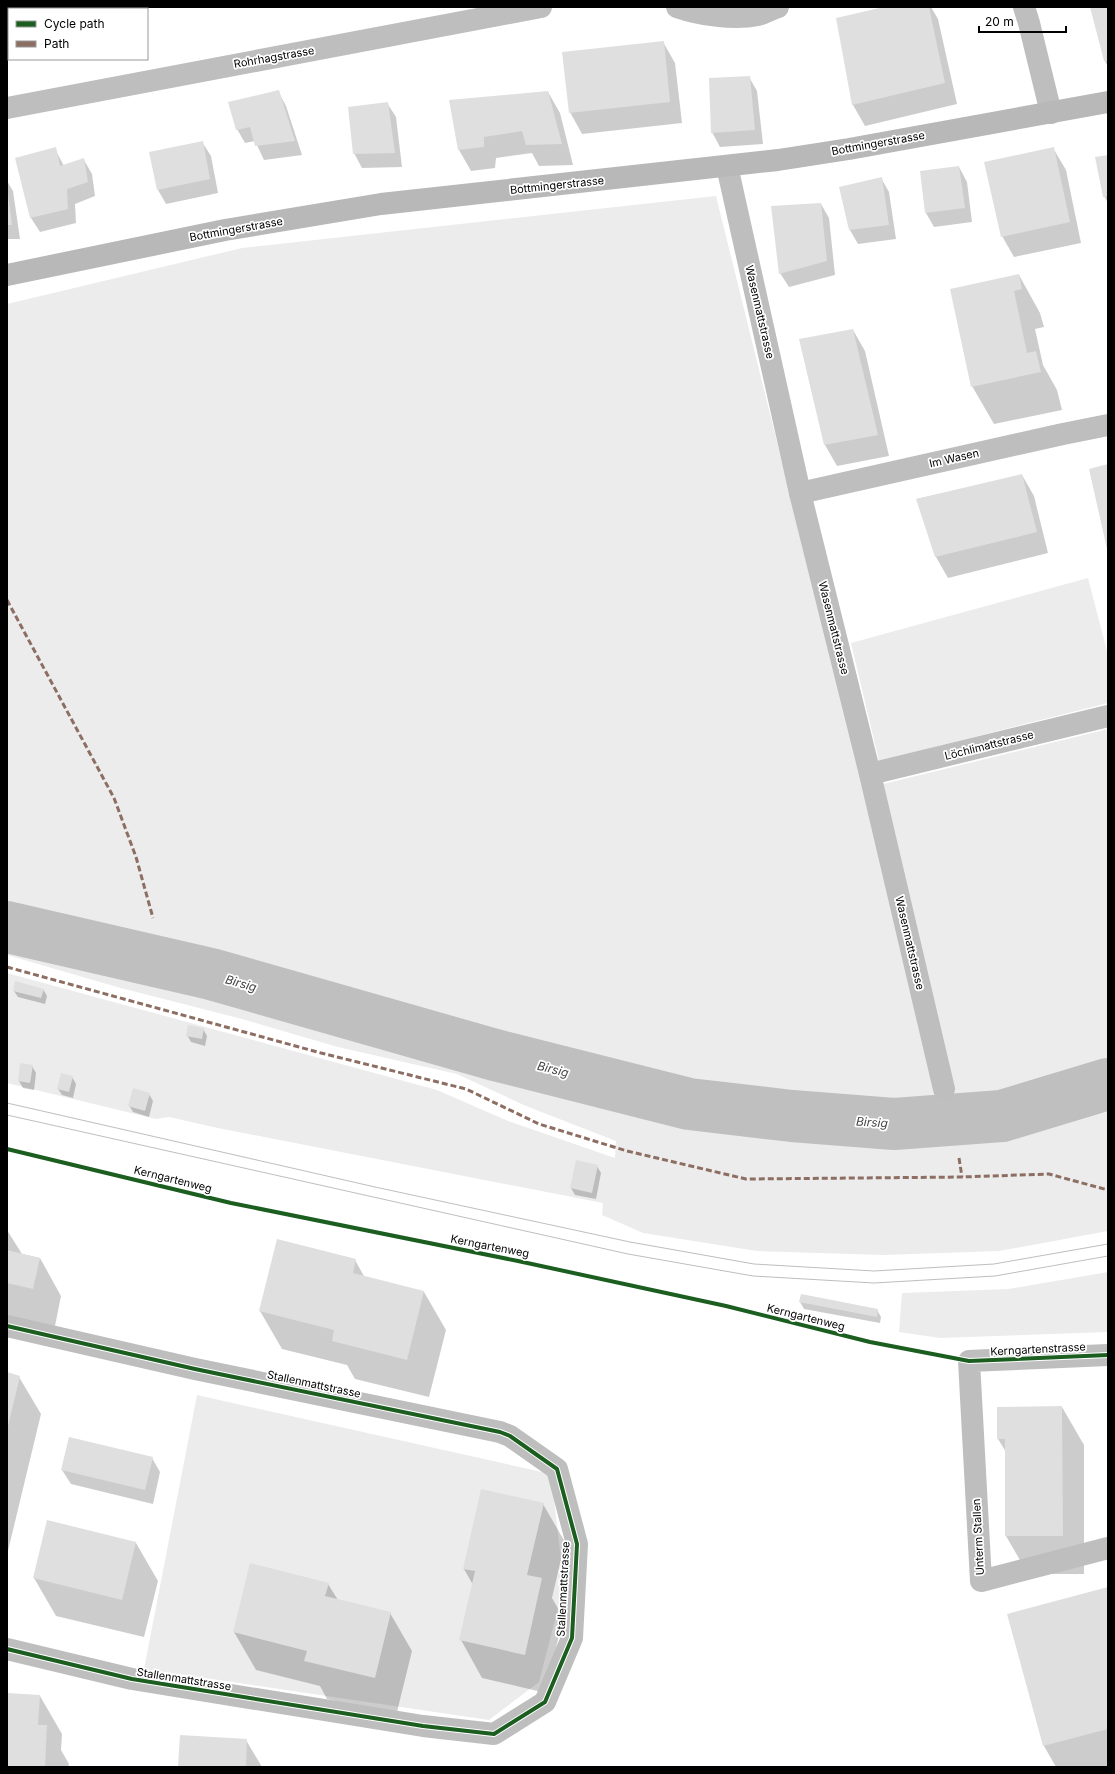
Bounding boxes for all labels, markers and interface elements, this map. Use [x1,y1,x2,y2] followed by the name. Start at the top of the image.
[8,8,148,60] legend
[979,8,1066,34] scale bar
[985,14,1014,29] text: 20 m
[44,16,105,31] text: Cycle path
[44,36,69,51] text: Path
[233,43,315,71] street label: Rohrhagstrasse
[830,128,926,158] street label: Bottmingerstrasse
[509,173,605,197] street label: Bottmingerstrasse
[188,214,284,244] street label: Bottmingerstrasse
[742,264,778,360] street label: Wasenmattstrasse
[928,445,980,471] street label: Im Wasen
[816,580,852,676] street label: Wasenmattstrasse
[943,727,1035,763] street label: Löchlimattstrasse
[892,895,928,991] street label: Wasenmattstrasse
[224,971,258,995] water label: Birsig
[536,1058,570,1080] water label: Birsig
[856,1113,888,1131] water label: Birsig
[133,1163,213,1195] street label: Kerngartenweg
[449,1232,531,1260] street label: Kerngartenweg
[766,1301,846,1333] street label: Kerngartenweg
[990,1340,1086,1358] street label: Kerngartenstrasse
[266,1367,362,1401] street label: Stallenmattstrasse
[969,1498,987,1576] street label: Unterm Stallen
[554,1541,572,1637] street label: Stallenmattstrasse
[136,1665,232,1693] street label: Stallenmattstrasse

